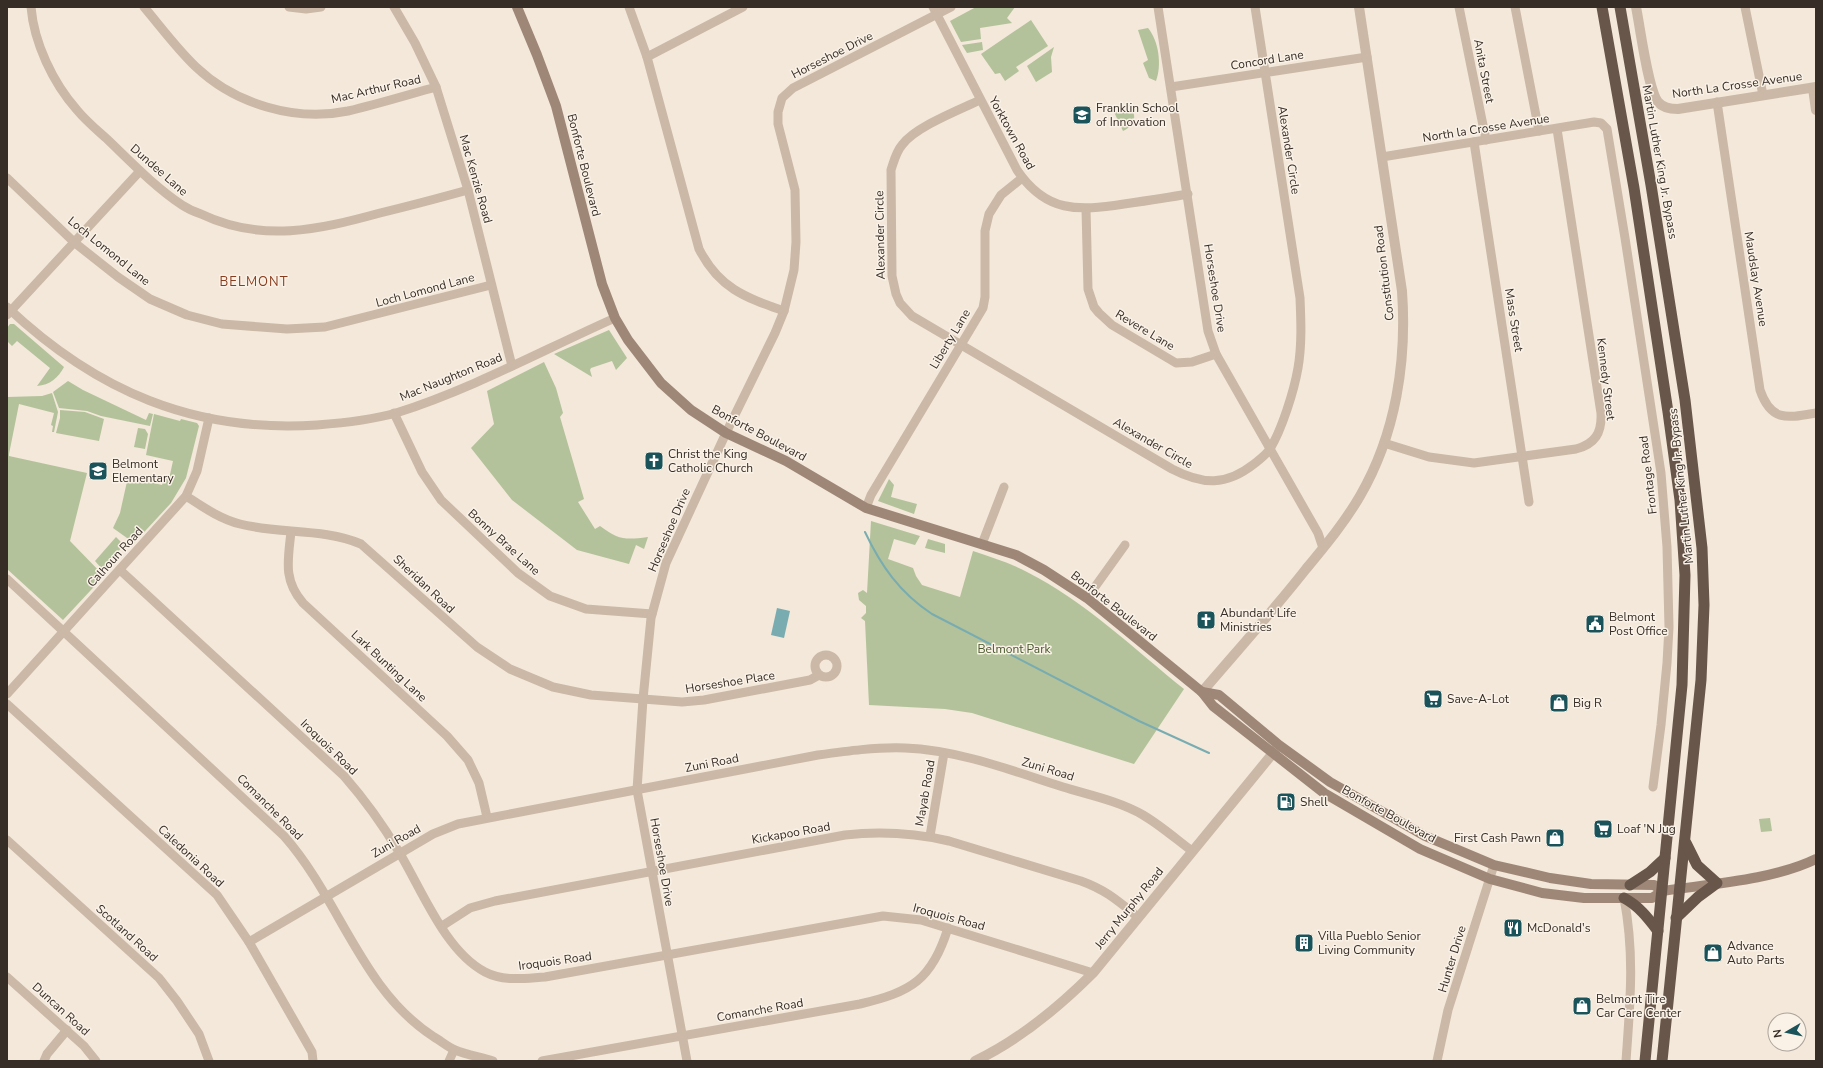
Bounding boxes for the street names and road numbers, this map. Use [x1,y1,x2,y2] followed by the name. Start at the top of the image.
[789,28,875,82] street label: Horseshoe Drive
[1470,38,1498,105] street label: Anita Street
[1229,46,1305,74] street label: Concord Lane
[1671,68,1803,102] street label: North La Crosse Avenue
[330,71,422,107] street label: Mac Arthur Road
[1639,84,1681,241] street label: Martin Luther King Jr. Bypass
[985,93,1039,173] street label: Yorktown Road
[1274,105,1304,195] street label: Alexander Circle
[1421,110,1551,146] street label: North la Crosse Avenue
[564,112,604,218] street label: Bonforte Boulevard
[456,133,496,225] street label: Mac Kenzie Road
[127,141,191,199] street label: Dundee Lane
[871,190,889,280] street label: Alexander Circle
[64,213,154,289] street label: Loch Lomond Lane
[1370,224,1398,322] street label: Constitution Road
[1741,230,1771,328] street label: Maudslay Avenue
[1200,243,1230,333] street label: Horseshoe Drive
[374,269,476,311] street label: Loch Lomond Lane
[1501,287,1527,354] street label: Mass Street
[926,306,974,372] street label: Liberty Lane
[1112,306,1178,354] street label: Revere Lane
[1593,337,1619,422] street label: Kennedy Street
[397,349,505,405] street label: Mac Naughton Road
[709,401,809,465] street label: Bonforte Boulevard
[1665,407,1697,564] street label: Martin Luther King Jr. Bypass
[1110,414,1196,472] street label: Alexander Circle
[1635,435,1661,515] street label: Frontage Road
[644,486,694,574] street label: Horseshoe Drive
[465,505,543,579] street label: Bonny Brae Lane
[84,523,146,591] street label: Calhoun Road
[390,551,458,617] street label: Sheridan Road
[1068,567,1160,645] street label: Bonforte Boulevard
[348,627,430,705] street label: Lark Bunting Lane
[684,667,776,697] street label: Horseshoe Place
[297,716,361,778] street label: Iroquois Road
[684,750,740,776] street label: Zuni Road
[1020,753,1076,785] street label: Zuni Road
[911,759,939,827] street label: Mayab Road
[233,770,307,844] street label: Comanche Road
[1339,781,1439,847] street label: Bonforte Boulevard
[646,817,678,907] street label: Horseshoe Drive
[750,818,832,848] street label: Kickapoo Road
[368,820,424,862] street label: Zuni Road
[155,821,227,891] street label: Caledonia Road
[1090,864,1167,953] street label: Jerry Murphy Road
[911,900,987,934] street label: Iroquois Road
[93,901,161,965] street label: Scotland Road
[1434,924,1470,994] street label: Hunter Drive
[517,948,593,974] street label: Iroquois Road
[29,979,93,1039] street label: Duncan Road
[716,995,804,1025] street label: Comanche Road

